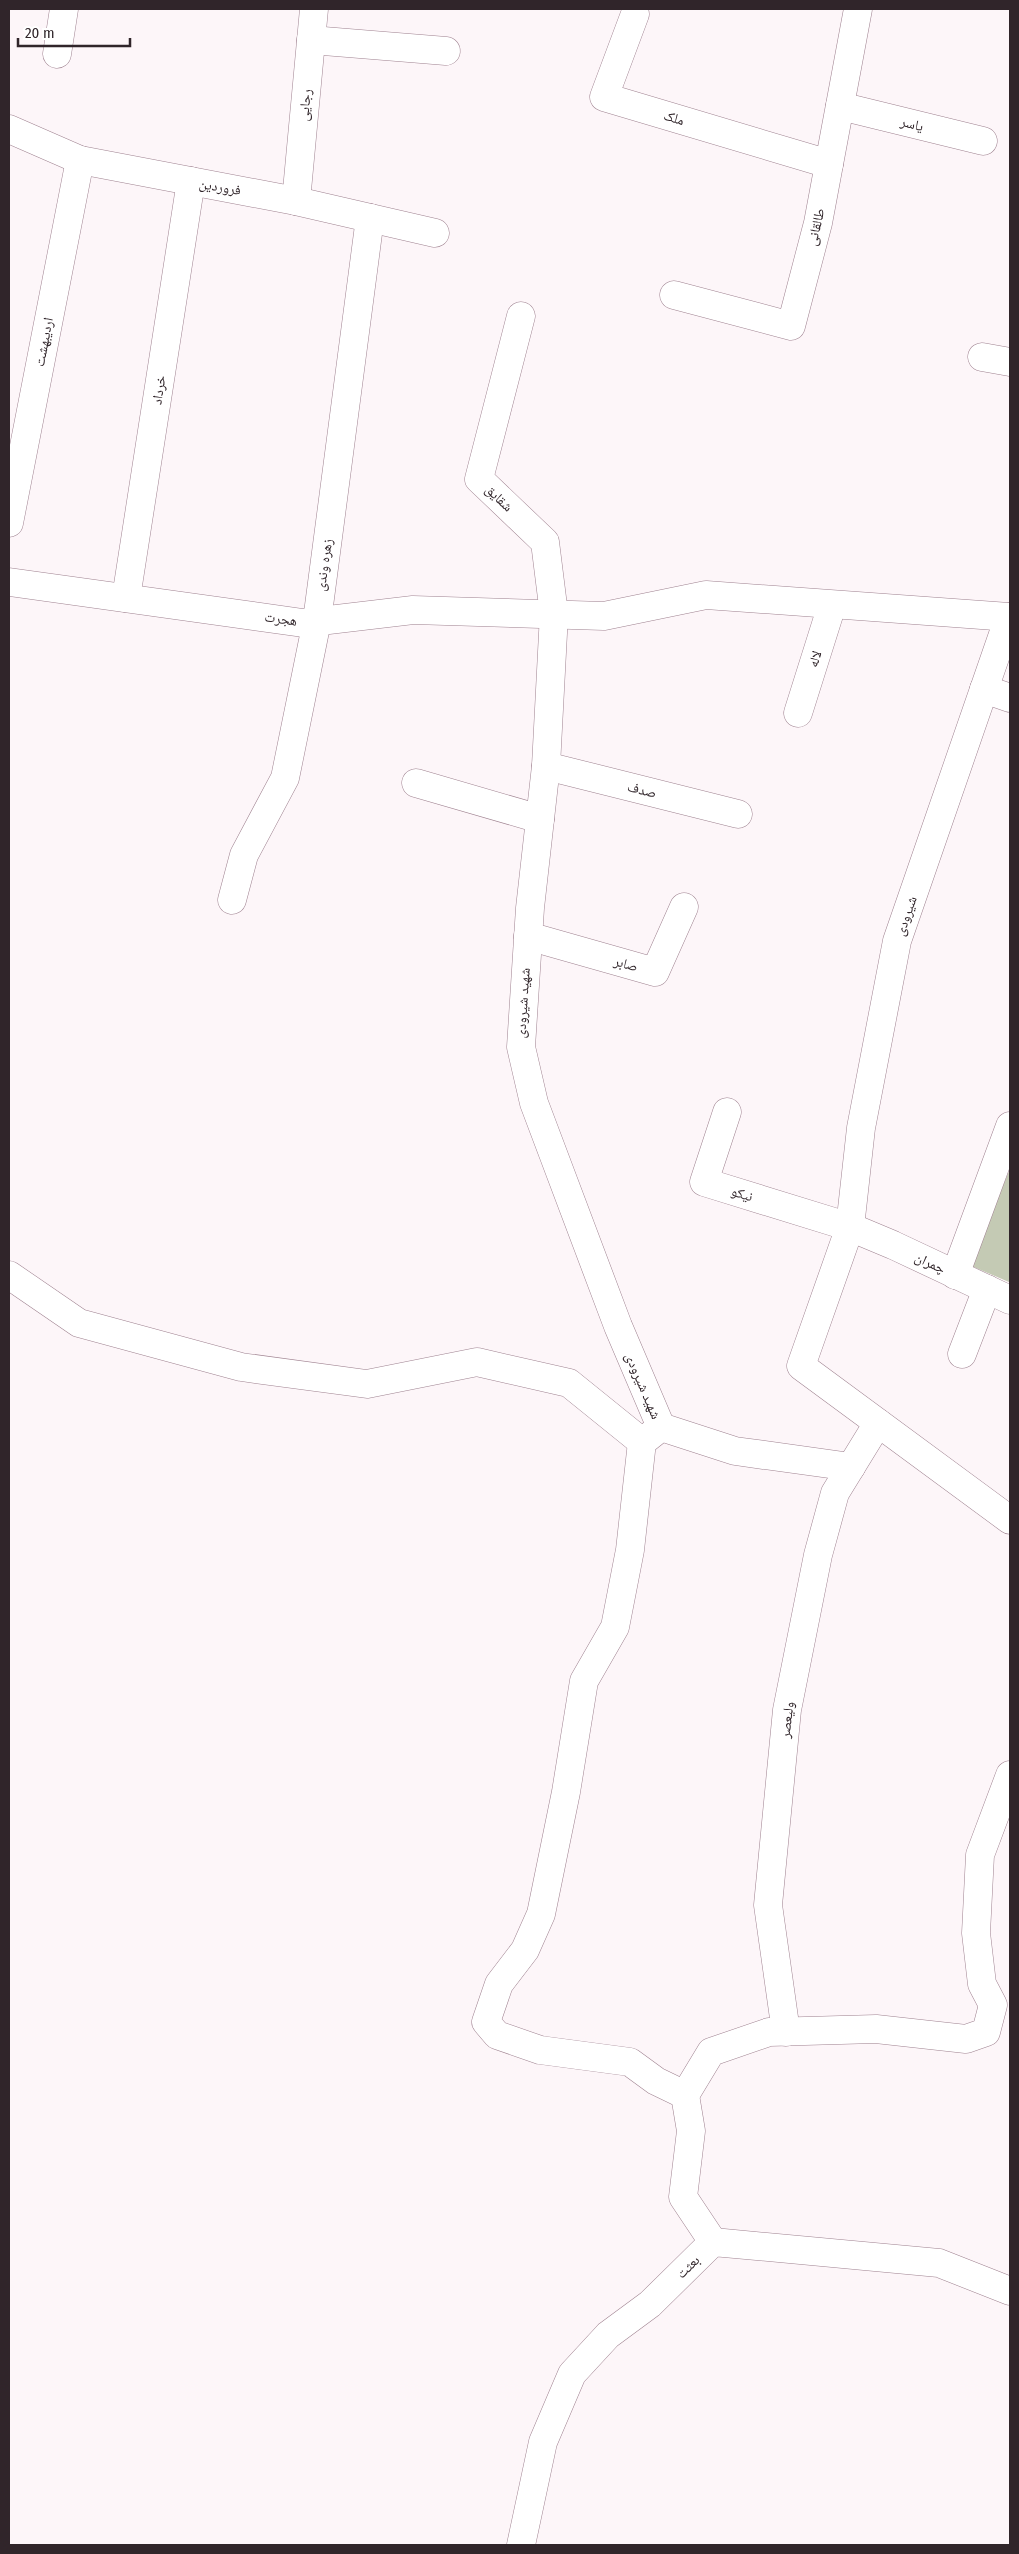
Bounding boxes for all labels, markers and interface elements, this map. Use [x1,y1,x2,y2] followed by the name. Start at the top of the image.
[18,15,130,47] scale bar
[25,24,55,42] text: 20 m
[295,88,315,122] street label: رجایی
[662,107,686,129] street label: ملک
[898,113,926,135] street label: یاسر
[198,175,242,199] street label: فروردین
[803,206,829,248] street label: طالقانی
[31,316,57,368] street label: اردیبهشت
[148,374,170,406] street label: خرداد
[481,481,516,516] street label: شقایق
[312,538,336,592] street label: زهره وندی
[264,608,298,630] street label: هجرت
[804,648,826,670] street label: لاله
[626,778,658,802] street label: صدف
[891,894,921,938] street label: شیرودی
[611,952,640,975] street label: صابر
[512,967,534,1039] street label: شهید شیرودی
[729,1183,755,1205] street label: نیکو
[912,1249,948,1277] street label: چمران
[621,1350,665,1422] street label: شهید شیرودی
[776,1701,798,1740] street label: ولیعصر
[673,2252,703,2282] street label: بعثت

